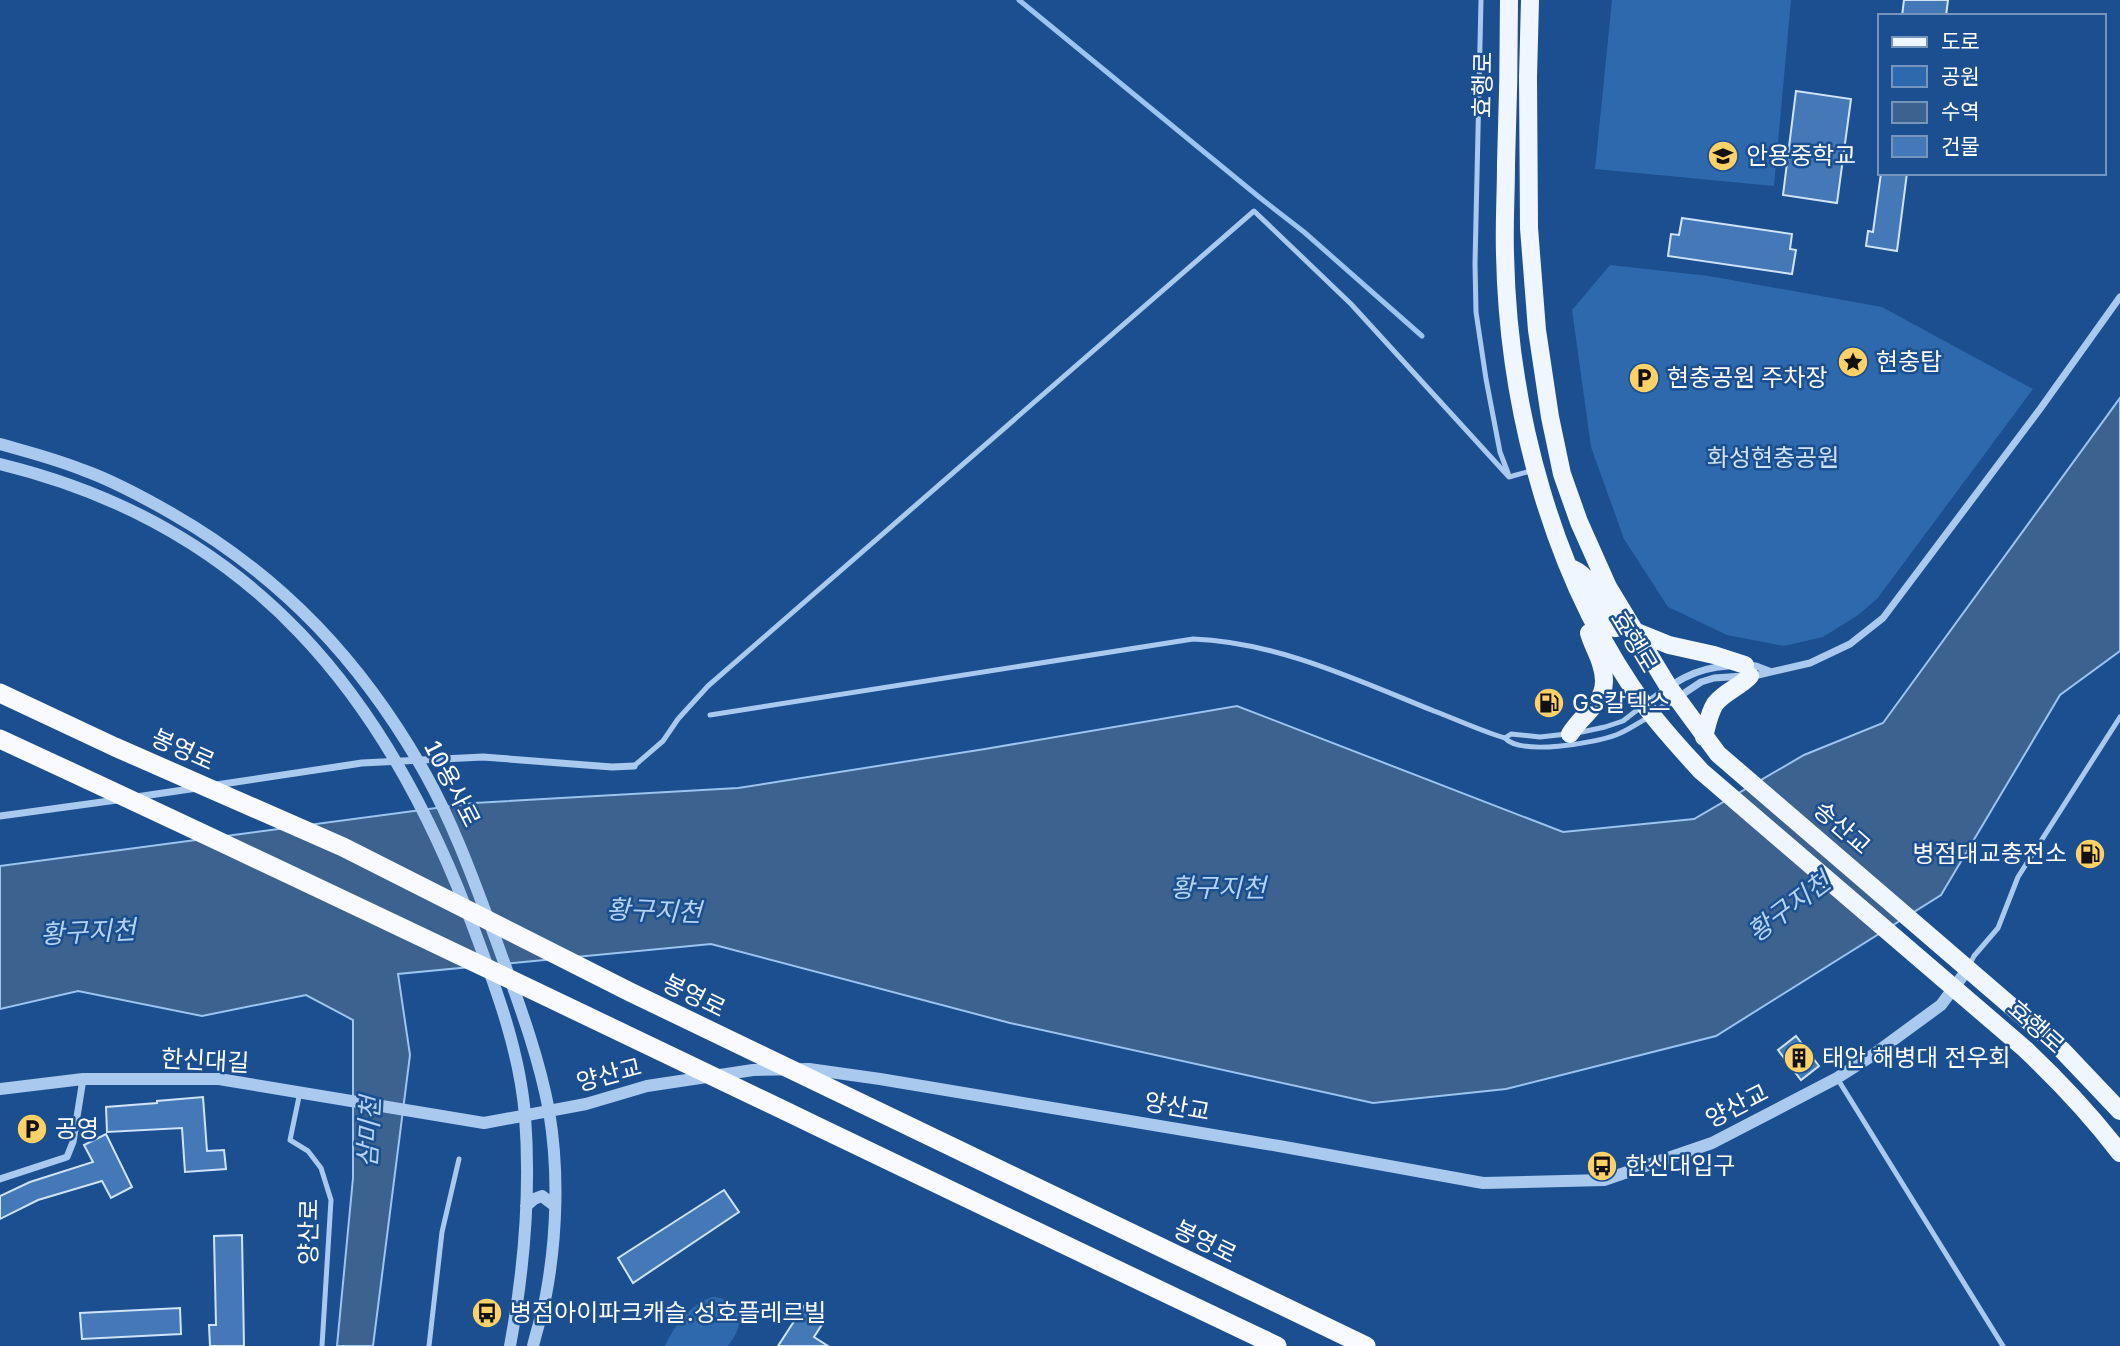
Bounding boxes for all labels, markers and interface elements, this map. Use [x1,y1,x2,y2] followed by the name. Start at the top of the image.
[1878,14,2106,175] legend
[1941,28,1980,54] text: 도로
[1466,52,1497,118] street label: 효행로
[1941,63,1980,89] text: 공원
[1941,98,1980,124] text: 수역
[1941,133,1980,159] text: 건물
[1706,139,1740,173] school or university icon: 안용중학교
[1746,140,1856,169] place label: 안용중학교
[1836,345,1870,379] place icon: 현충탑
[1876,346,1942,375] place label: 현충탑
[1627,361,1661,395] parking icon: 현충공원 주차장
[1667,362,1828,391] place label: 현충공원 주차장
[1707,442,1839,471] park label: 화성현충공원
[1606,605,1665,677] street label: 효행로
[1532,686,1566,720] fuel station icon: GS칼텍스
[1572,687,1671,716] place label: GS칼텍스
[147,722,220,775] street label: 봉영로
[419,735,487,831] street label: 10용사로
[1808,794,1877,860] street label: 송산교
[2073,837,2107,871] fuel station icon: 병점대교충전소
[1912,838,2067,867] place label: 병점대교충전소
[1741,864,1839,948] water label: 황구지천
[1170,872,1269,903] water label: 황구지천
[606,893,705,928] water label: 황구지천
[39,913,140,949] water label: 황구지천
[659,967,731,1022] street label: 봉영로
[2003,993,2071,1059] street label: 효행로
[1782,1041,1816,1075] building icon: 태안 해병대 전우회
[1822,1042,2011,1071] place label: 태안 해병대 전우회
[160,1043,250,1076] street label: 한신대길
[573,1051,644,1096] street label: 양산교
[1700,1077,1772,1133] street label: 양산교
[1142,1085,1212,1126] street label: 양산교
[351,1092,386,1169] water label: 삼미천
[15,1112,49,1146] parking icon: 공영
[55,1113,99,1142] place label: 공영
[1585,1149,1619,1183] bus stop icon: 한신대입구
[1625,1150,1735,1179] place label: 한신대입구
[292,1199,323,1265] street label: 양산로
[1170,1213,1242,1268] street label: 봉영로
[470,1296,504,1330] bus stop icon: 병점아이파크캐슬.성호플레르빌
[510,1297,826,1326] place label: 병점아이파크캐슬.성호플레르빌

